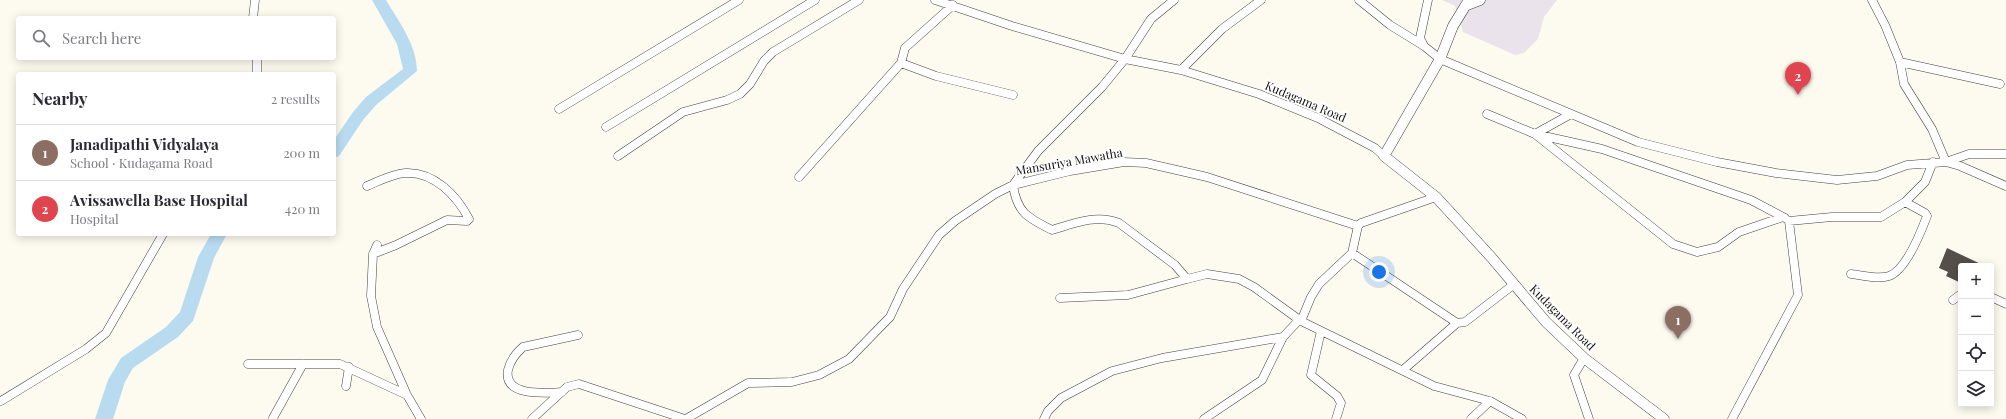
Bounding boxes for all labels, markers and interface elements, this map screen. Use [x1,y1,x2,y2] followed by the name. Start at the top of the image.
[16,16,336,60] search box
[30,27,52,49] icon: search
[62,28,141,48] text: Search here
[1785,62,1811,95] pin: 2
[1263,77,1349,125] street label: Kudagama Road
[32,87,87,109] text: Nearby
[271,90,320,107] text: 2 results
[70,134,219,154] text: Janadipathi Vidyalaya
[43,144,47,161] text: 1
[283,144,320,161] text: 200 m
[1014,144,1124,178] street label: Mansuriya Mawatha
[70,154,213,171] text: School · Kudagama Road
[70,190,248,210] text: Avissawella Base Hospital
[42,200,48,217] text: 2
[285,200,320,217] text: 420 m
[70,210,119,227] text: Hospital
[1369,262,1389,282] your location
[1958,263,1994,407] map controls
[1958,263,1994,299] button: +
[1527,281,1599,353] street label: Kudagama Road
[1958,299,1994,335] button: −
[1665,306,1691,339] pin: 1
[1958,335,1994,371] button: locate
[1958,371,1994,407] button: layers

